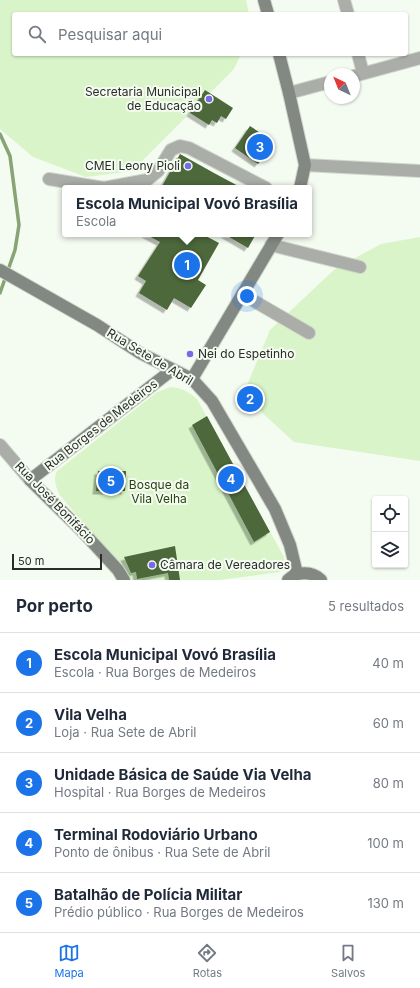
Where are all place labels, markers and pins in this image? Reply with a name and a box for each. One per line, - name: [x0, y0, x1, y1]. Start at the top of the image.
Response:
- place label: Secretaria Municipal de Educação: [85, 84, 201, 113]
- marker: Secretaria Municipal de Educação: [204, 94, 214, 104]
- pin: 3: [247, 132, 273, 162]
- place label: CMEI Leony Pioli: [85, 158, 180, 173]
- marker: CMEI Leony Pioli: [183, 161, 193, 171]
- pin: 1: [174, 250, 200, 280]
- place label: Nei do Espetinho: [198, 346, 294, 361]
- marker: Nei do Espetinho: [185, 349, 195, 359]
- pin: 2: [237, 384, 263, 414]
- pin: 4: [218, 464, 244, 494]
- pin: 5: [98, 466, 124, 496]
- place label: Câmara de Vereadores: [160, 557, 290, 572]
- marker: Câmara de Vereadores: [147, 560, 157, 570]

